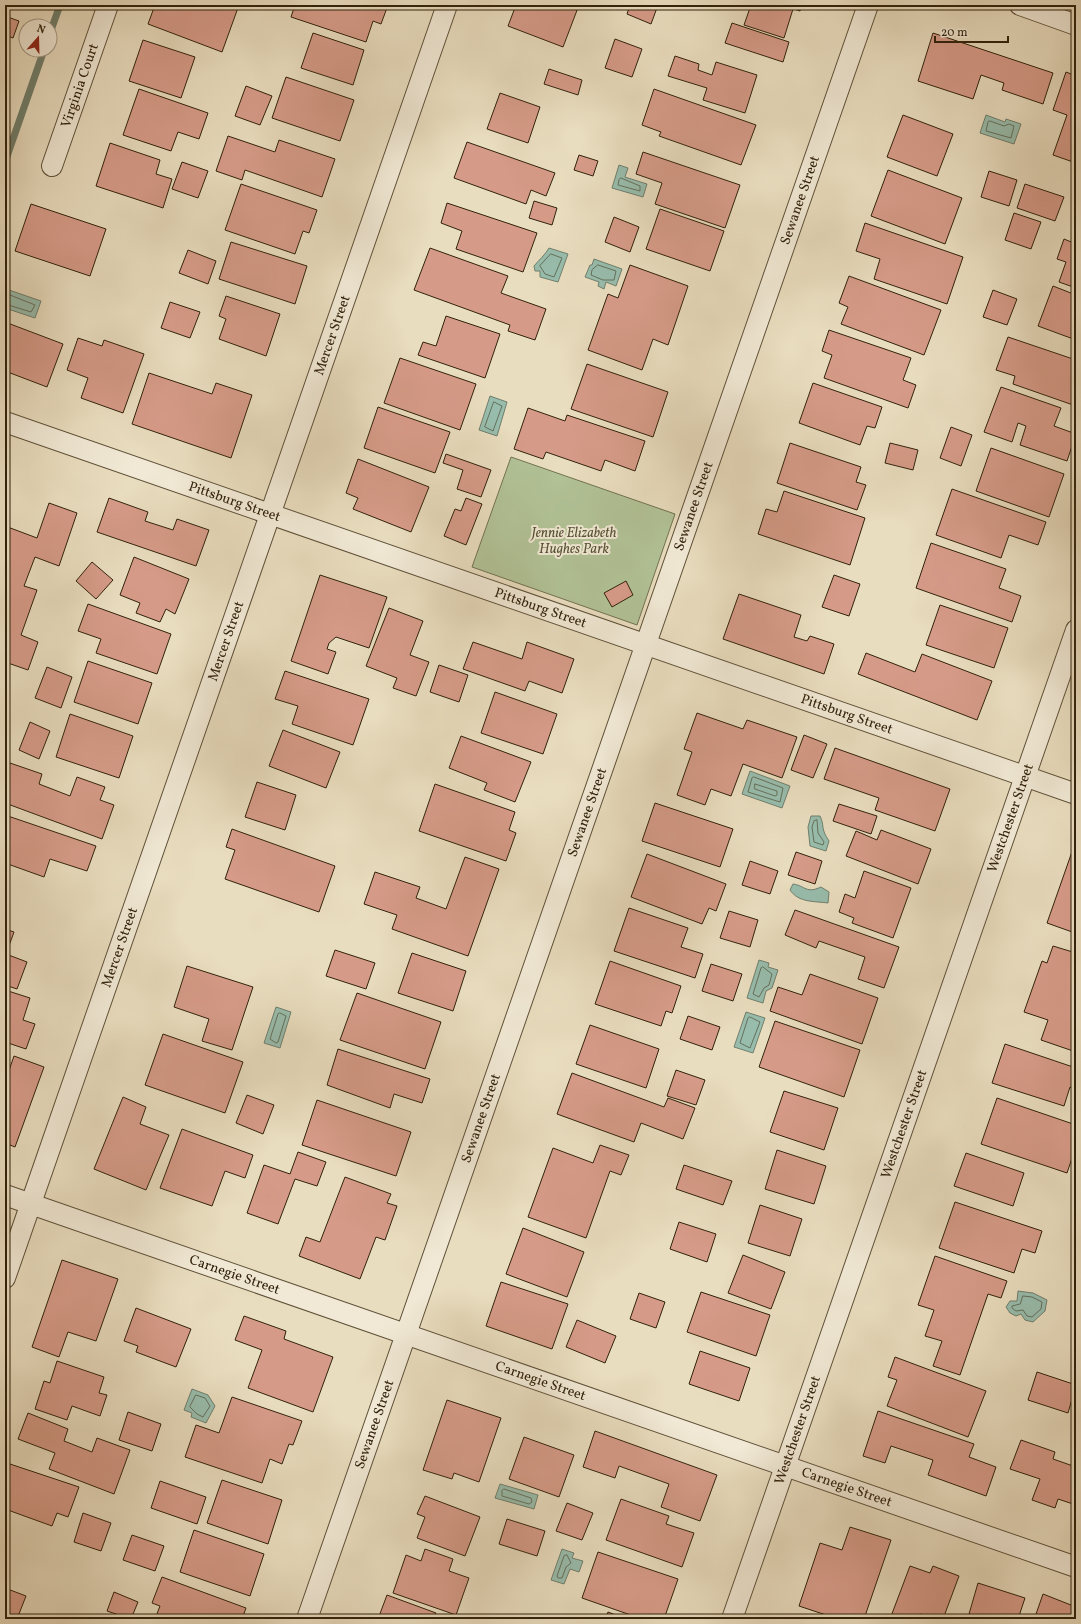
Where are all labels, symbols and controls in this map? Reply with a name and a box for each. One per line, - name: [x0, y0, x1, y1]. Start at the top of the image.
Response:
- north arrow: [18, 18, 58, 58]
- scale bar: [935, 18, 1008, 44]
- text: N: [35, 22, 47, 38]
- text: 20 m: [941, 25, 968, 41]
- street label: Virginia Court: [56, 41, 103, 130]
- street label: Sewanee Street: [776, 153, 824, 247]
- street label: Mercer Street: [310, 293, 355, 378]
- street label: Sewanee Street: [669, 459, 718, 553]
- street label: Pittsburg Street: [186, 477, 283, 527]
- park label: Jennie Elizabeth Hughes Park: [529, 524, 617, 559]
- street label: Pittsburg Street: [492, 583, 589, 633]
- street label: Mercer Street: [203, 599, 249, 684]
- street label: Pittsburg Street: [798, 690, 895, 739]
- street label: Westchester Street: [983, 761, 1038, 875]
- street label: Sewanee Street: [563, 765, 612, 859]
- street label: Mercer Street: [97, 905, 143, 990]
- street label: Westchester Street: [876, 1067, 932, 1181]
- street label: Sewanee Street: [457, 1071, 505, 1166]
- street label: Carnegie Street: [187, 1250, 282, 1299]
- street label: Carnegie Street: [493, 1357, 588, 1406]
- street label: Westchester Street: [770, 1373, 825, 1487]
- street label: Sewanee Street: [350, 1377, 399, 1472]
- street label: Carnegie Street: [799, 1463, 895, 1512]

